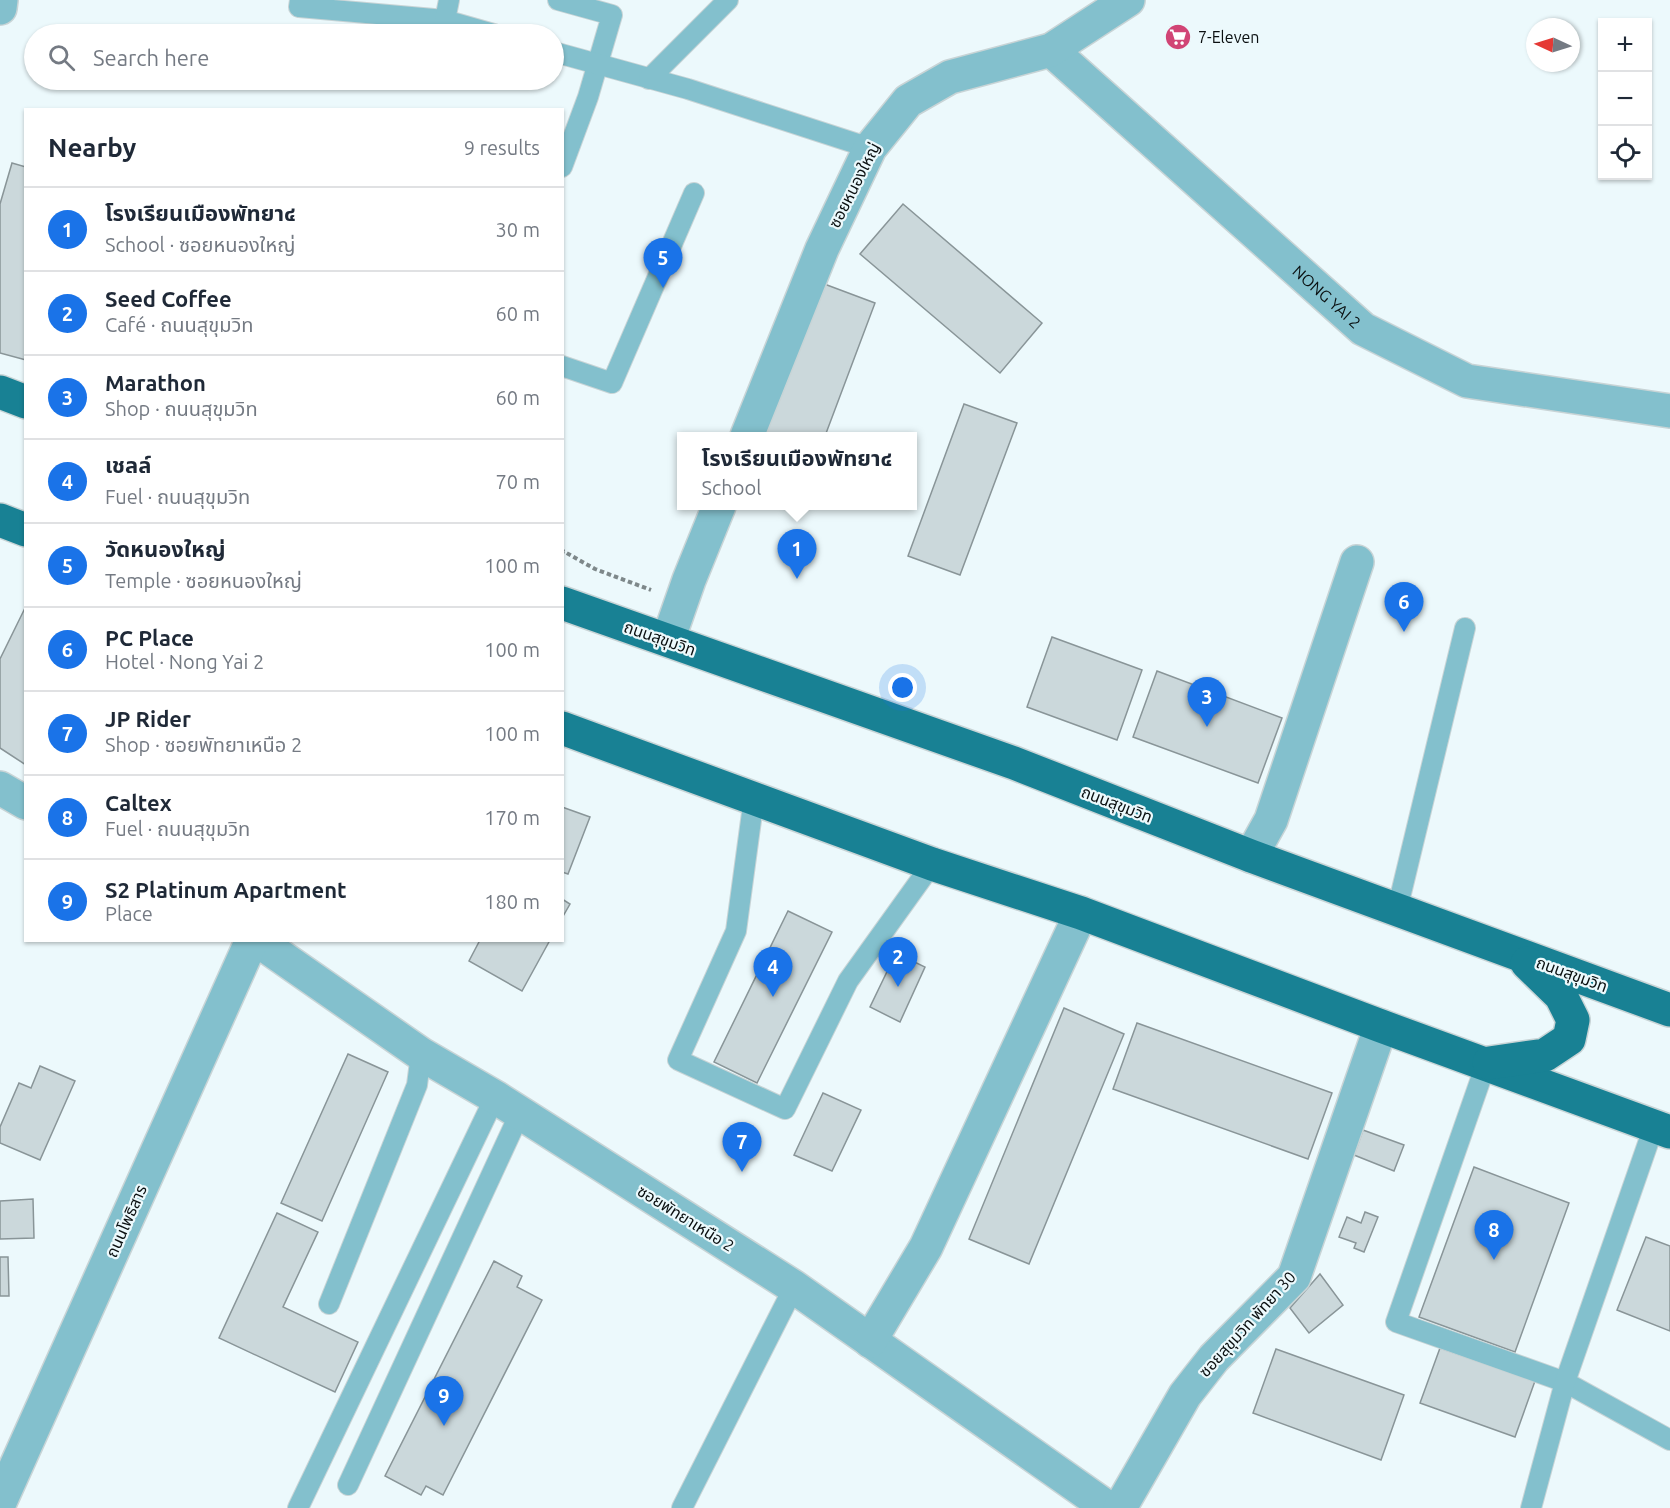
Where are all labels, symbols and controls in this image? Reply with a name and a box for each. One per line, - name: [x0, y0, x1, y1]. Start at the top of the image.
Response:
- north arrow: [1526, 18, 1580, 72]
- map controls: [1598, 18, 1652, 180]
- button: +: [1598, 18, 1652, 72]
- supermarket icon: 7-Eleven: [1163, 22, 1193, 52]
- search box: [24, 24, 564, 90]
- place label: 7-Eleven: [1198, 28, 1259, 46]
- icon: search: [45, 41, 78, 74]
- text: Search here: [93, 45, 209, 70]
- button: −: [1598, 72, 1652, 126]
- button: locate: [1598, 126, 1652, 180]
- text: Nearby: [48, 133, 136, 162]
- text: 9 results: [464, 136, 540, 159]
- street label: ซอยหนองใหญ่: [825, 139, 883, 231]
- text: โรงเรียนเมืองพัทยา๔: [105, 200, 296, 225]
- text: 1: [62, 218, 73, 241]
- text: 30 m: [496, 218, 540, 241]
- text: School · ซอยหนองใหญ่: [105, 233, 295, 256]
- pin: 5: [644, 238, 682, 288]
- street label: NONG YAI 2: [1289, 262, 1364, 332]
- text: Seed Coffee: [105, 286, 232, 311]
- text: 2: [62, 302, 73, 325]
- text: 60 m: [496, 302, 540, 325]
- text: Café · ถนนสุขุมวิท: [105, 313, 254, 336]
- text: Marathon: [105, 370, 206, 395]
- text: 3: [62, 386, 73, 409]
- text: 60 m: [496, 386, 540, 409]
- text: Shop · ถนนสุขุมวิท: [105, 397, 258, 420]
- popup: [677, 432, 917, 510]
- text: โรงเรียนเมืองพัทยา๔: [702, 445, 892, 470]
- text: เชลล์: [105, 452, 151, 477]
- text: 4: [62, 470, 73, 493]
- text: 70 m: [496, 470, 540, 493]
- text: School: [702, 476, 761, 499]
- text: Fuel · ถนนสุขุมวิท: [105, 485, 250, 508]
- pin: 1: [778, 530, 816, 579]
- text: วัดหนองใหญ่: [105, 536, 226, 561]
- text: 5: [62, 554, 73, 577]
- text: 100 m: [484, 554, 540, 577]
- text: Temple · ซอยหนองใหญ่: [105, 569, 302, 592]
- pin: 6: [1384, 582, 1424, 632]
- street label: ถนนสุขุมวิท: [621, 617, 698, 660]
- text: PC Place: [105, 625, 194, 650]
- text: 6: [62, 638, 73, 661]
- text: 100 m: [484, 638, 540, 661]
- text: Hotel · Nong Yai 2: [105, 650, 264, 673]
- your location: [888, 673, 917, 702]
- pin: 3: [1188, 678, 1226, 727]
- text: JP Rider: [105, 706, 191, 731]
- text: 7: [62, 722, 73, 745]
- text: 100 m: [484, 722, 540, 745]
- text: Shop · ซอยพัทยาเหนือ 2: [105, 733, 302, 756]
- street label: ถนนสุขุมวิท: [1079, 782, 1155, 827]
- text: Caltex: [105, 790, 172, 815]
- text: 8: [62, 806, 73, 829]
- text: 170 m: [484, 806, 540, 829]
- text: Fuel · ถนนสุขุมวิท: [105, 817, 250, 840]
- text: S2 Platinum Apartment: [105, 877, 347, 902]
- text: 9: [62, 890, 73, 913]
- text: 180 m: [484, 890, 540, 913]
- text: Place: [105, 902, 153, 925]
- pin: 2: [878, 938, 918, 987]
- pin: 4: [754, 948, 792, 997]
- street label: ถนนสุขุมวิท: [1534, 953, 1610, 996]
- pin: 7: [722, 1122, 762, 1172]
- street label: ซอยพัทยาเหนือ 2: [634, 1181, 738, 1255]
- street label: ถนนโพธิสาร: [102, 1182, 150, 1260]
- pin: 8: [1474, 1210, 1514, 1260]
- street label: ซอยสุขุมวิท พัทยา 30: [1195, 1268, 1300, 1381]
- pin: 9: [424, 1376, 464, 1426]

